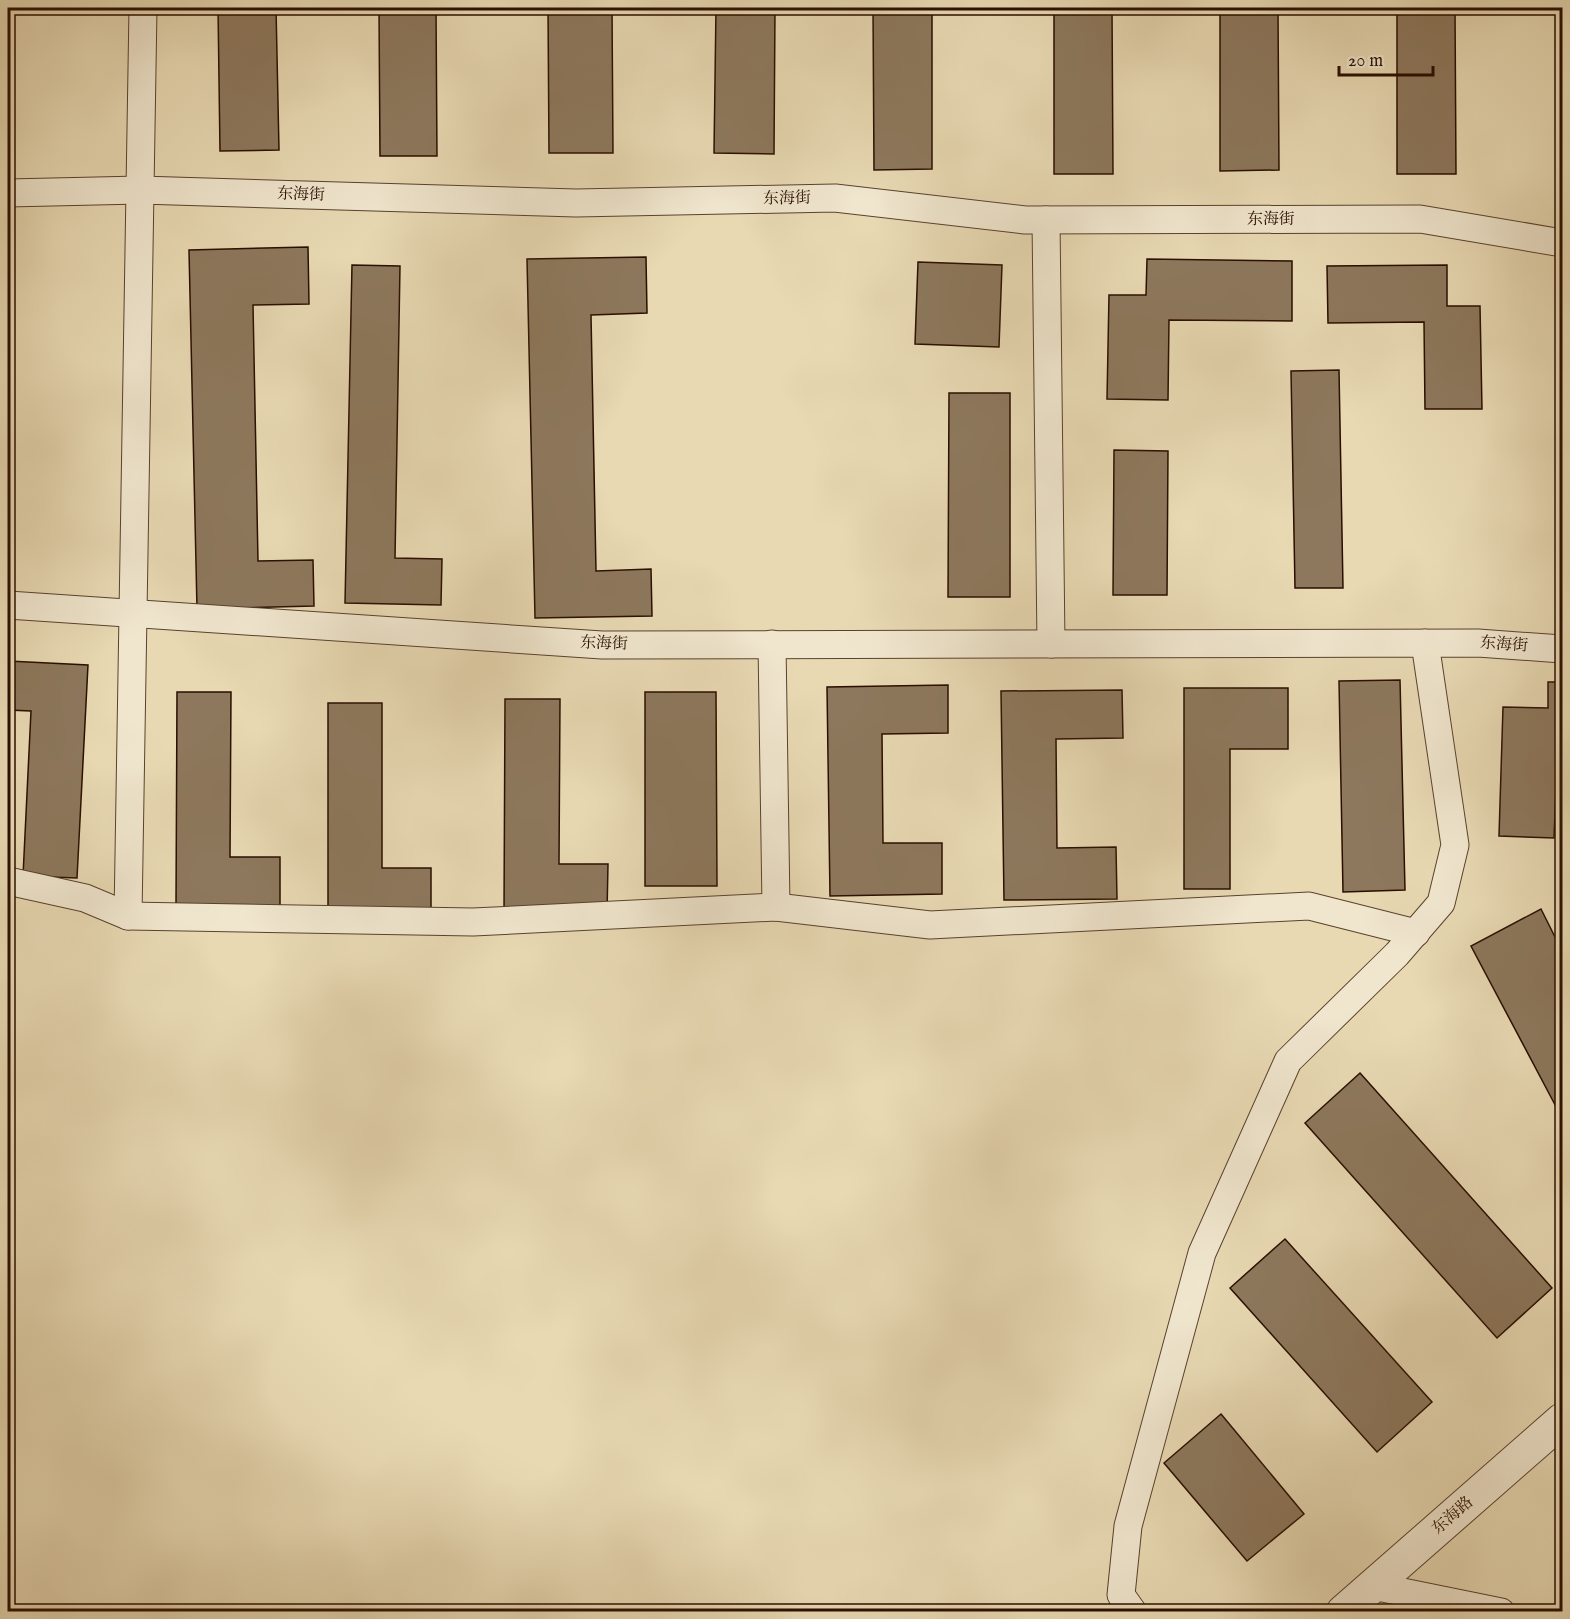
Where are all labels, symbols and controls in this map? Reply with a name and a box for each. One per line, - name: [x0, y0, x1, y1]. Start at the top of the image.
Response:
- scale bar: [1339, 39, 1434, 77]
- text: 20 m: [1348, 50, 1383, 73]
- street label: 东海街: [277, 184, 325, 206]
- street label: 东海街: [763, 189, 811, 209]
- street label: 东海街: [1247, 210, 1295, 230]
- street label: 东海街: [580, 633, 628, 655]
- street label: 东海街: [1479, 633, 1529, 657]
- street label: 东海路: [1428, 1493, 1478, 1539]

